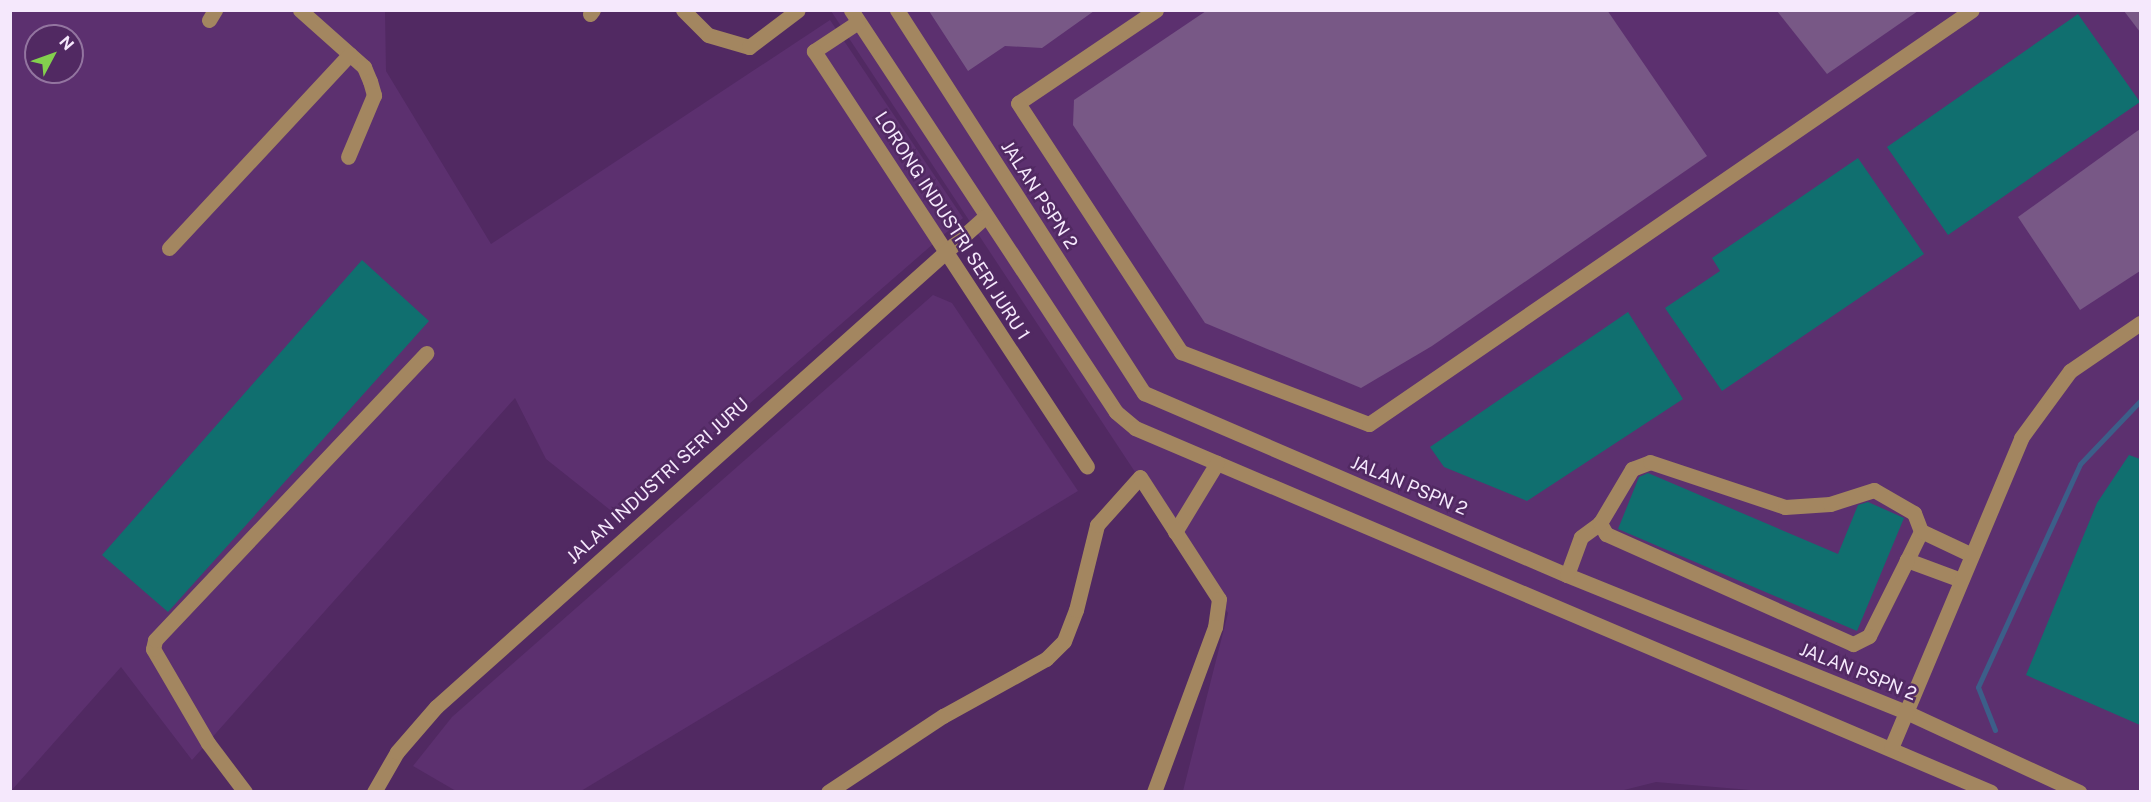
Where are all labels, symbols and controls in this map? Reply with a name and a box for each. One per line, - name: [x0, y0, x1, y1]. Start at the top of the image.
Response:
- north arrow: [24, 24, 84, 84]
- text: N: [55, 32, 78, 54]
- street label: LORONG INDUSTRI SERI JURU 1: [870, 108, 1034, 344]
- street label: JALAN PSPN 2: [996, 137, 1082, 253]
- street label: JALAN INDUSTRI SERI JURU: [563, 394, 753, 568]
- street label: JALAN PSPN 2: [1348, 452, 1470, 520]
- street label: JALAN PSPN 2: [1796, 639, 1920, 705]

